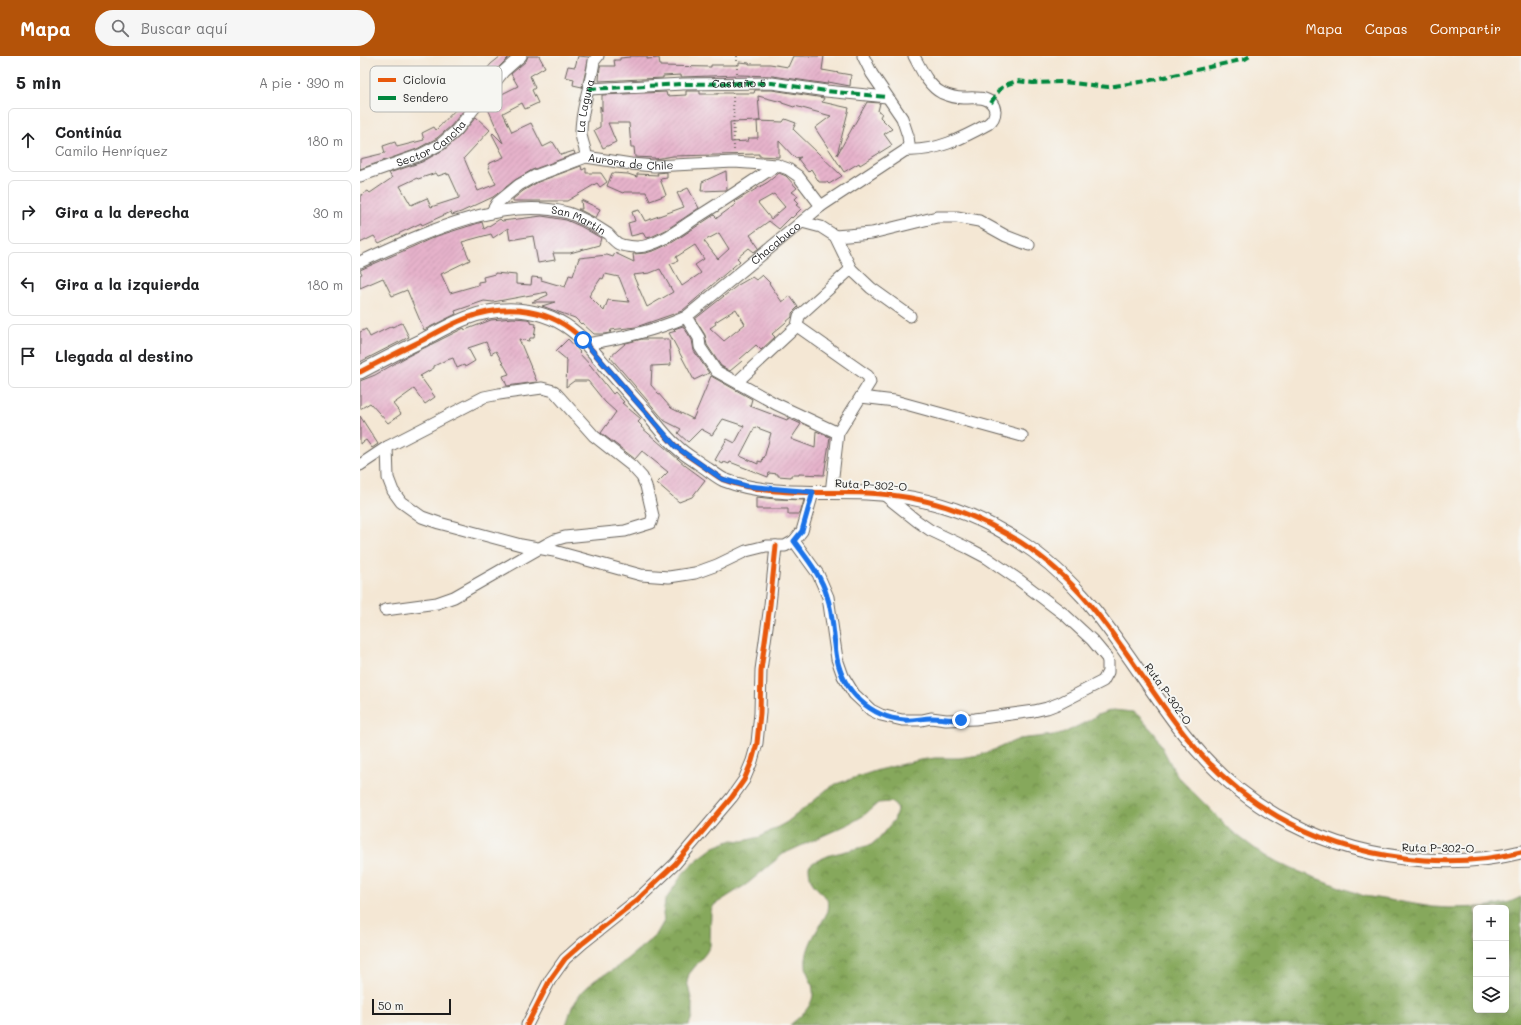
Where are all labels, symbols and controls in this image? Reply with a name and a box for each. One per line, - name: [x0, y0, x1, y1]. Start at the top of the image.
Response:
- search box: [95, 10, 375, 46]
- text: Mapa: [20, 16, 71, 41]
- icon: search: [109, 17, 131, 39]
- text: Buscar aquí: [141, 18, 228, 38]
- text: Mapa: [1306, 19, 1343, 38]
- text: Capas: [1365, 19, 1408, 38]
- text: Compartir: [1430, 19, 1501, 38]
- legend: [370, 66, 502, 112]
- text: 5 min: [16, 71, 61, 93]
- text: Ciclovía: [403, 72, 446, 87]
- text: A pie · 390 m: [259, 74, 344, 91]
- street label: Castaño 5: [712, 75, 766, 91]
- street label: La Laguna: [573, 77, 597, 133]
- text: Sendero: [403, 90, 448, 105]
- street label: Sector Cancha: [394, 117, 469, 170]
- text: Continúa: [55, 122, 122, 142]
- icon: ahead: [17, 129, 39, 151]
- text: 180 m: [307, 132, 343, 149]
- text: Camilo Henríquez: [55, 142, 168, 159]
- street label: Aurora de Chile: [587, 149, 674, 173]
- icon: right: [17, 201, 39, 223]
- text: Gira a la derecha: [55, 202, 189, 222]
- street label: San Martín: [550, 202, 609, 238]
- text: 30 m: [313, 204, 343, 221]
- street label: Chacabuco: [747, 218, 804, 268]
- icon: left: [17, 273, 39, 295]
- text: Gira a la izquierda: [55, 274, 200, 294]
- text: 180 m: [307, 276, 343, 293]
- route start: [574, 331, 592, 349]
- icon: arrive: [17, 345, 39, 367]
- text: Llegada al destino: [55, 346, 193, 366]
- street label: Ruta P-302-O: [835, 475, 908, 494]
- street label: Ruta P-302-O: [1142, 660, 1195, 728]
- route end: [952, 711, 970, 729]
- street label: Ruta P-302-O: [1402, 839, 1475, 856]
- map controls: [1473, 905, 1509, 1013]
- button: +: [1473, 905, 1509, 941]
- button: −: [1473, 941, 1509, 977]
- button: layers: [1473, 977, 1509, 1013]
- scale bar: [372, 997, 451, 1016]
- text: 50 m: [378, 998, 404, 1013]

